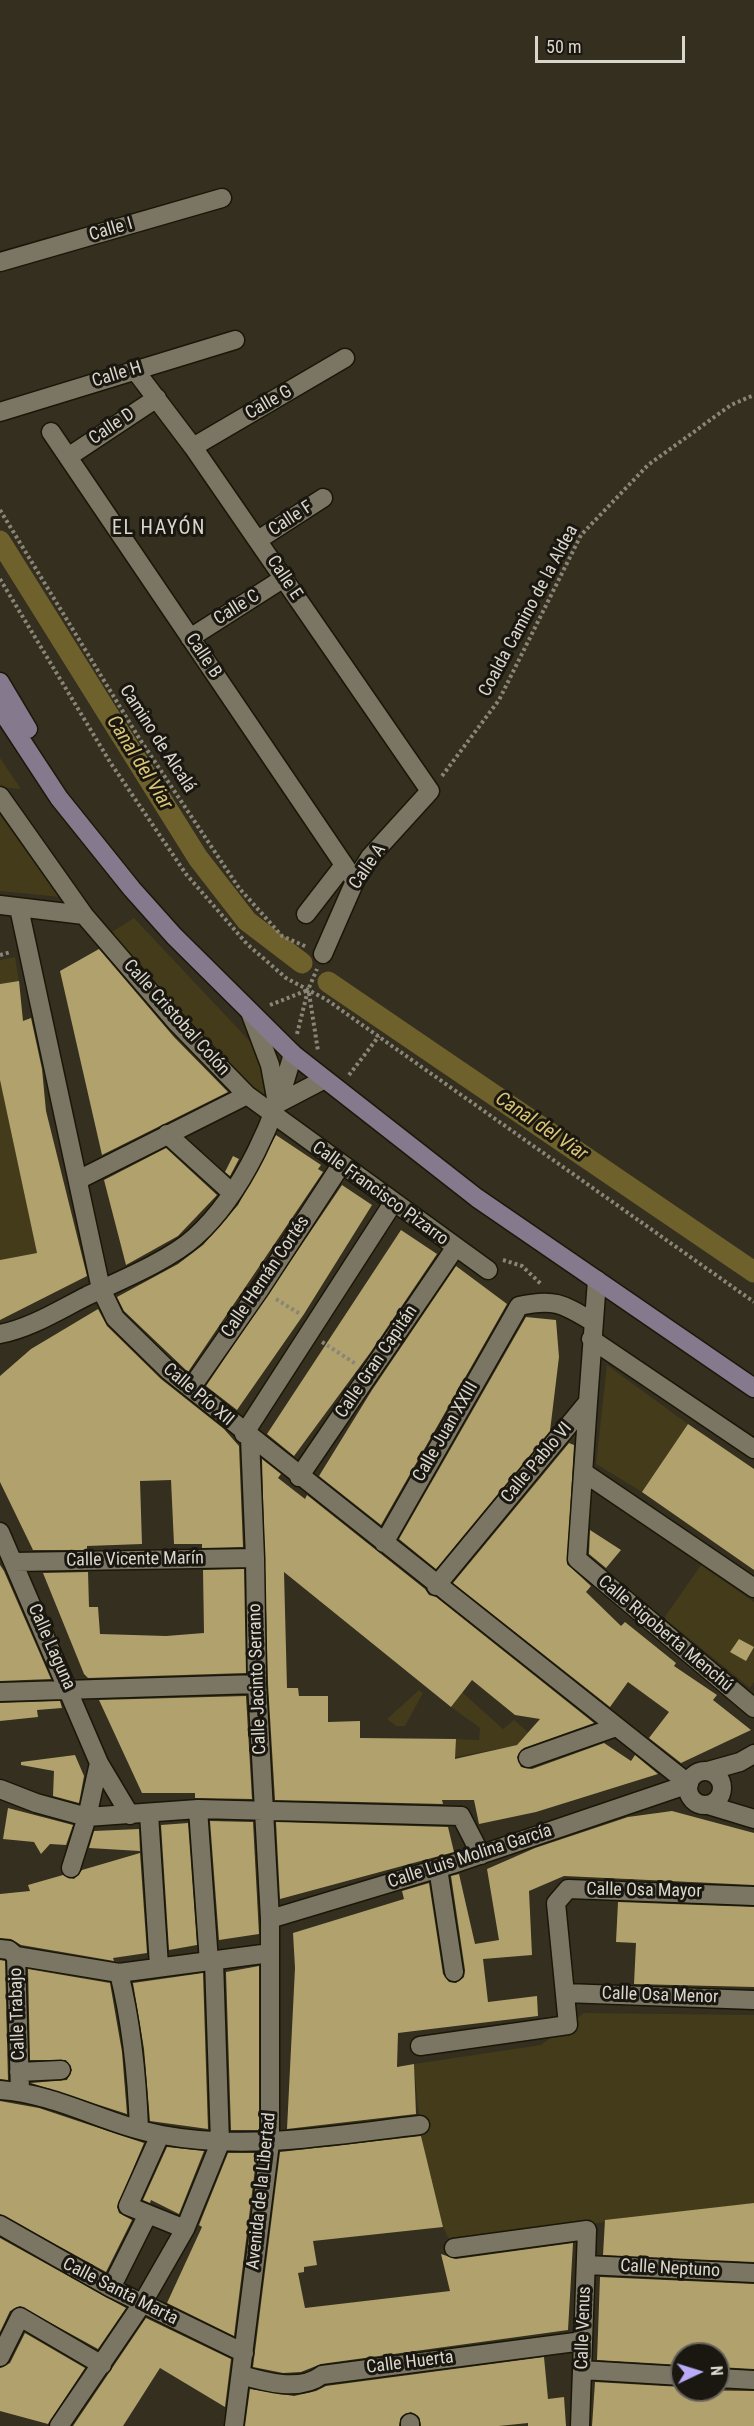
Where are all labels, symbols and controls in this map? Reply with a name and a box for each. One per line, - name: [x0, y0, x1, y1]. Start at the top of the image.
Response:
- scale bar: [538, 24, 688, 62]
- text: 50 m: [546, 36, 581, 57]
- street label: Calle I: [87, 214, 135, 246]
- street label: Calle H: [90, 357, 144, 393]
- street label: Calle G: [242, 381, 296, 425]
- street label: Calle D: [85, 404, 139, 450]
- street label: Calle F: [265, 497, 317, 541]
- district label: EL HAYÓN: [112, 517, 206, 541]
- street label: Coalda Camino de la Aldea: [475, 522, 583, 700]
- street label: Calle E: [261, 552, 307, 604]
- street label: Calle C: [210, 586, 264, 630]
- street label: Calle B: [180, 629, 226, 683]
- street label: Camino de Alcalá: [114, 681, 200, 797]
- water label: Canal del Viar: [101, 712, 177, 814]
- street label: Calle A: [345, 840, 391, 894]
- street label: Calle Cristobal Colón: [118, 956, 234, 1080]
- water label: Canal del Viar: [490, 1087, 592, 1167]
- street label: Calle Francisco Pizarro: [308, 1137, 452, 1251]
- street label: Calle Hernán Cortés: [217, 1212, 315, 1342]
- street label: Calle Gran Capitán: [331, 1301, 423, 1423]
- street label: Calle Pío XII: [158, 1359, 238, 1431]
- street label: Calle Juan XXIII: [409, 1378, 483, 1486]
- street label: Calle Pablo VI: [497, 1418, 577, 1508]
- street label: Calle Vicente Marín: [66, 1548, 204, 1572]
- street label: Calle Rigoberta Menchú: [593, 1571, 737, 1697]
- street label: Calle Laguna: [22, 1601, 80, 1693]
- street label: Calle Jacinto Serrano: [245, 1603, 271, 1755]
- street label: Calle Luis Molina García: [385, 1820, 555, 1894]
- street label: Calle Osa Mayor: [586, 1879, 702, 1903]
- street label: Calle Trabajo: [6, 1967, 30, 2061]
- street label: Calle Osa Menor: [601, 1983, 719, 2009]
- street label: Avenida de la Libertad: [243, 2111, 281, 2271]
- street label: Calle Santa Marta: [59, 2254, 181, 2330]
- street label: Calle Neptuno: [620, 2256, 720, 2282]
- street label: Calle Venus: [572, 2286, 596, 2370]
- north arrow: [670, 2342, 730, 2402]
- street label: Calle Huerta: [365, 2347, 455, 2379]
- text: N: [707, 2365, 726, 2376]

